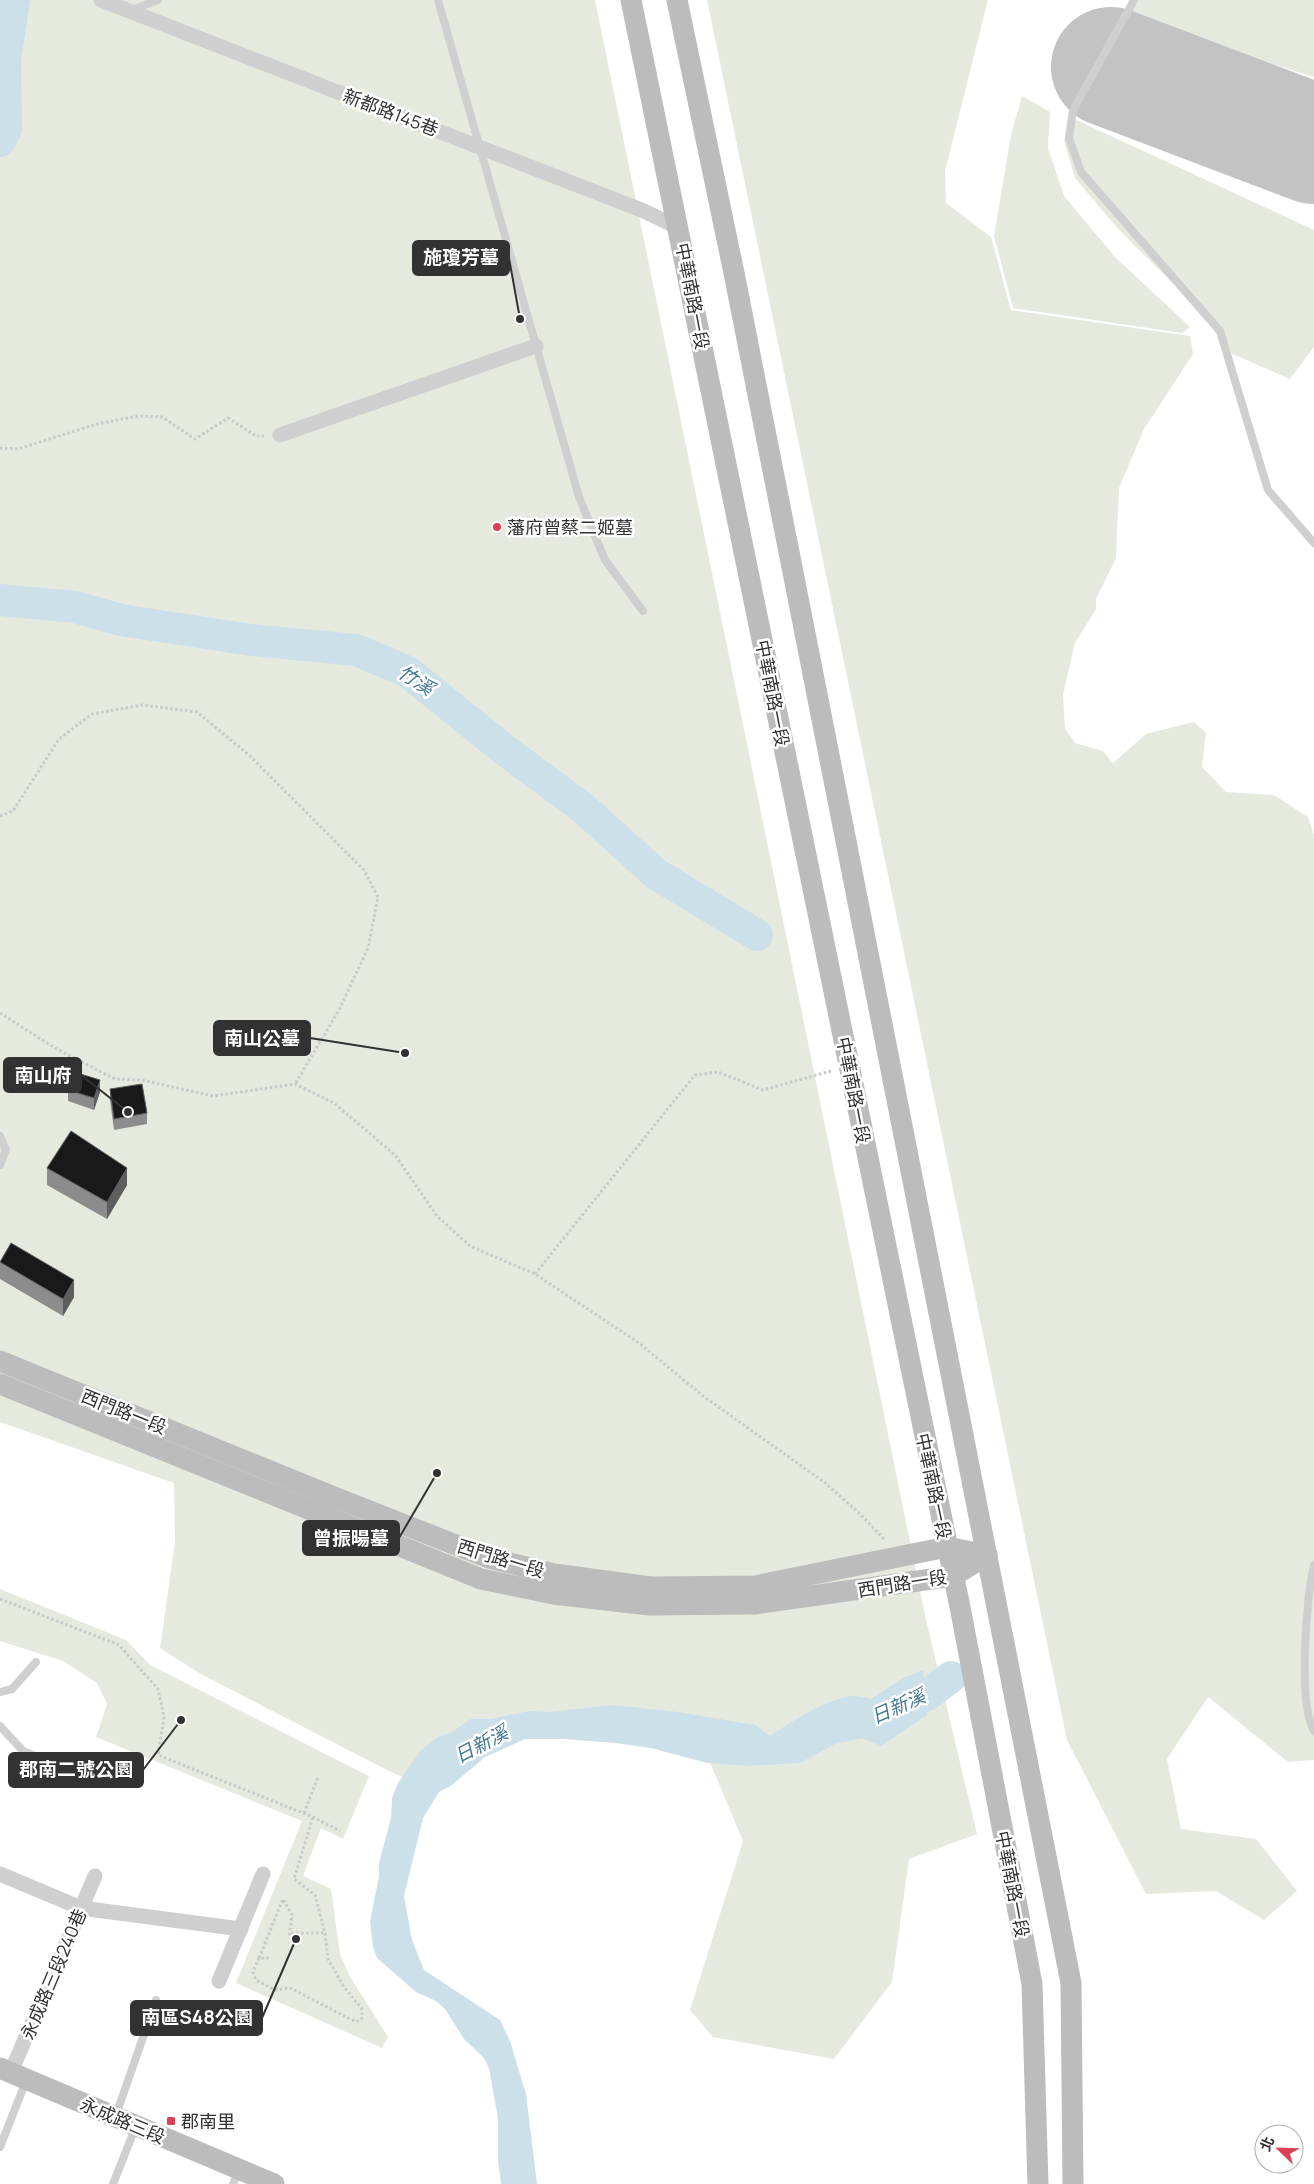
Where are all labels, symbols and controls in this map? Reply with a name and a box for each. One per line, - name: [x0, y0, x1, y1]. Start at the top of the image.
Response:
- street label: 新都路145巷: [340, 83, 442, 141]
- callout: 施瓊芳墓: [413, 241, 509, 275]
- street label: 中華南路一段: [671, 241, 715, 351]
- text: 施瓊芳墓: [423, 244, 499, 270]
- place label: 藩府曾蔡二姬墓: [507, 515, 633, 539]
- marker: 藩府曾蔡二姬墓: [491, 521, 503, 533]
- street label: 中華南路一段: [751, 638, 795, 748]
- water label: 竹溪: [393, 659, 442, 703]
- callout: 南山公墓: [214, 1021, 310, 1055]
- text: 南山公墓: [224, 1025, 300, 1051]
- street label: 中華南路一段: [832, 1035, 876, 1145]
- callout: 南山府: [4, 1058, 81, 1092]
- text: 南山府: [14, 1062, 72, 1088]
- street label: 西門路一段: [78, 1383, 170, 1439]
- street label: 中華南路一段: [911, 1431, 957, 1541]
- callout: 曾振暘墓: [303, 1521, 399, 1555]
- text: 曾振暘墓: [313, 1525, 389, 1551]
- street label: 西門路一段: [454, 1533, 548, 1583]
- street label: 西門路一段: [856, 1564, 948, 1602]
- water label: 日新溪: [867, 1681, 932, 1729]
- water label: 日新溪: [450, 1718, 515, 1769]
- callout: 郡南二號公園: [9, 1753, 143, 1787]
- text: 郡南二號公園: [19, 1756, 133, 1782]
- street label: 中華南路一段: [991, 1829, 1035, 1939]
- street label: 永成路三段240巷: [15, 1905, 91, 2043]
- callout: 南區S48公園: [131, 2001, 262, 2035]
- text: 南區S48公園: [141, 2004, 253, 2030]
- street label: 永成路三段: [77, 2091, 169, 2149]
- place label: 郡南里: [181, 2109, 235, 2133]
- marker: 郡南里: [165, 2115, 177, 2127]
- north arrow: [1254, 2124, 1304, 2174]
- text: 北: [1255, 2134, 1278, 2154]

